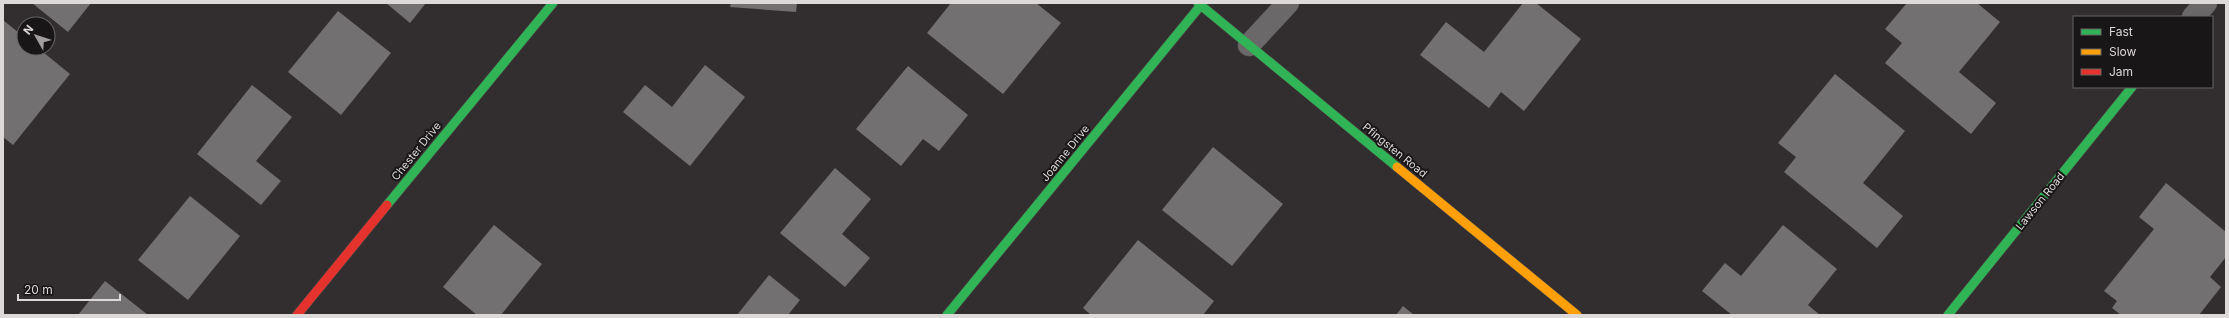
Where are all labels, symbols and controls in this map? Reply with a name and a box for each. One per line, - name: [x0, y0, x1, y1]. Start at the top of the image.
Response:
- north arrow: [16, 16, 56, 56]
- legend: [2073, 16, 2213, 88]
- text: N: [20, 22, 36, 37]
- text: Fast: [2109, 24, 2133, 39]
- text: Slow: [2109, 44, 2137, 59]
- text: Jam: [2109, 64, 2133, 79]
- street label: Chester Drive: [388, 119, 444, 183]
- street label: Pfingsten Road: [1360, 120, 1430, 180]
- street label: Joanne Drive: [1038, 122, 1092, 184]
- street label: Lawson Road: [2013, 169, 2067, 233]
- scale bar: [18, 276, 120, 302]
- text: 20 m: [24, 282, 53, 297]

